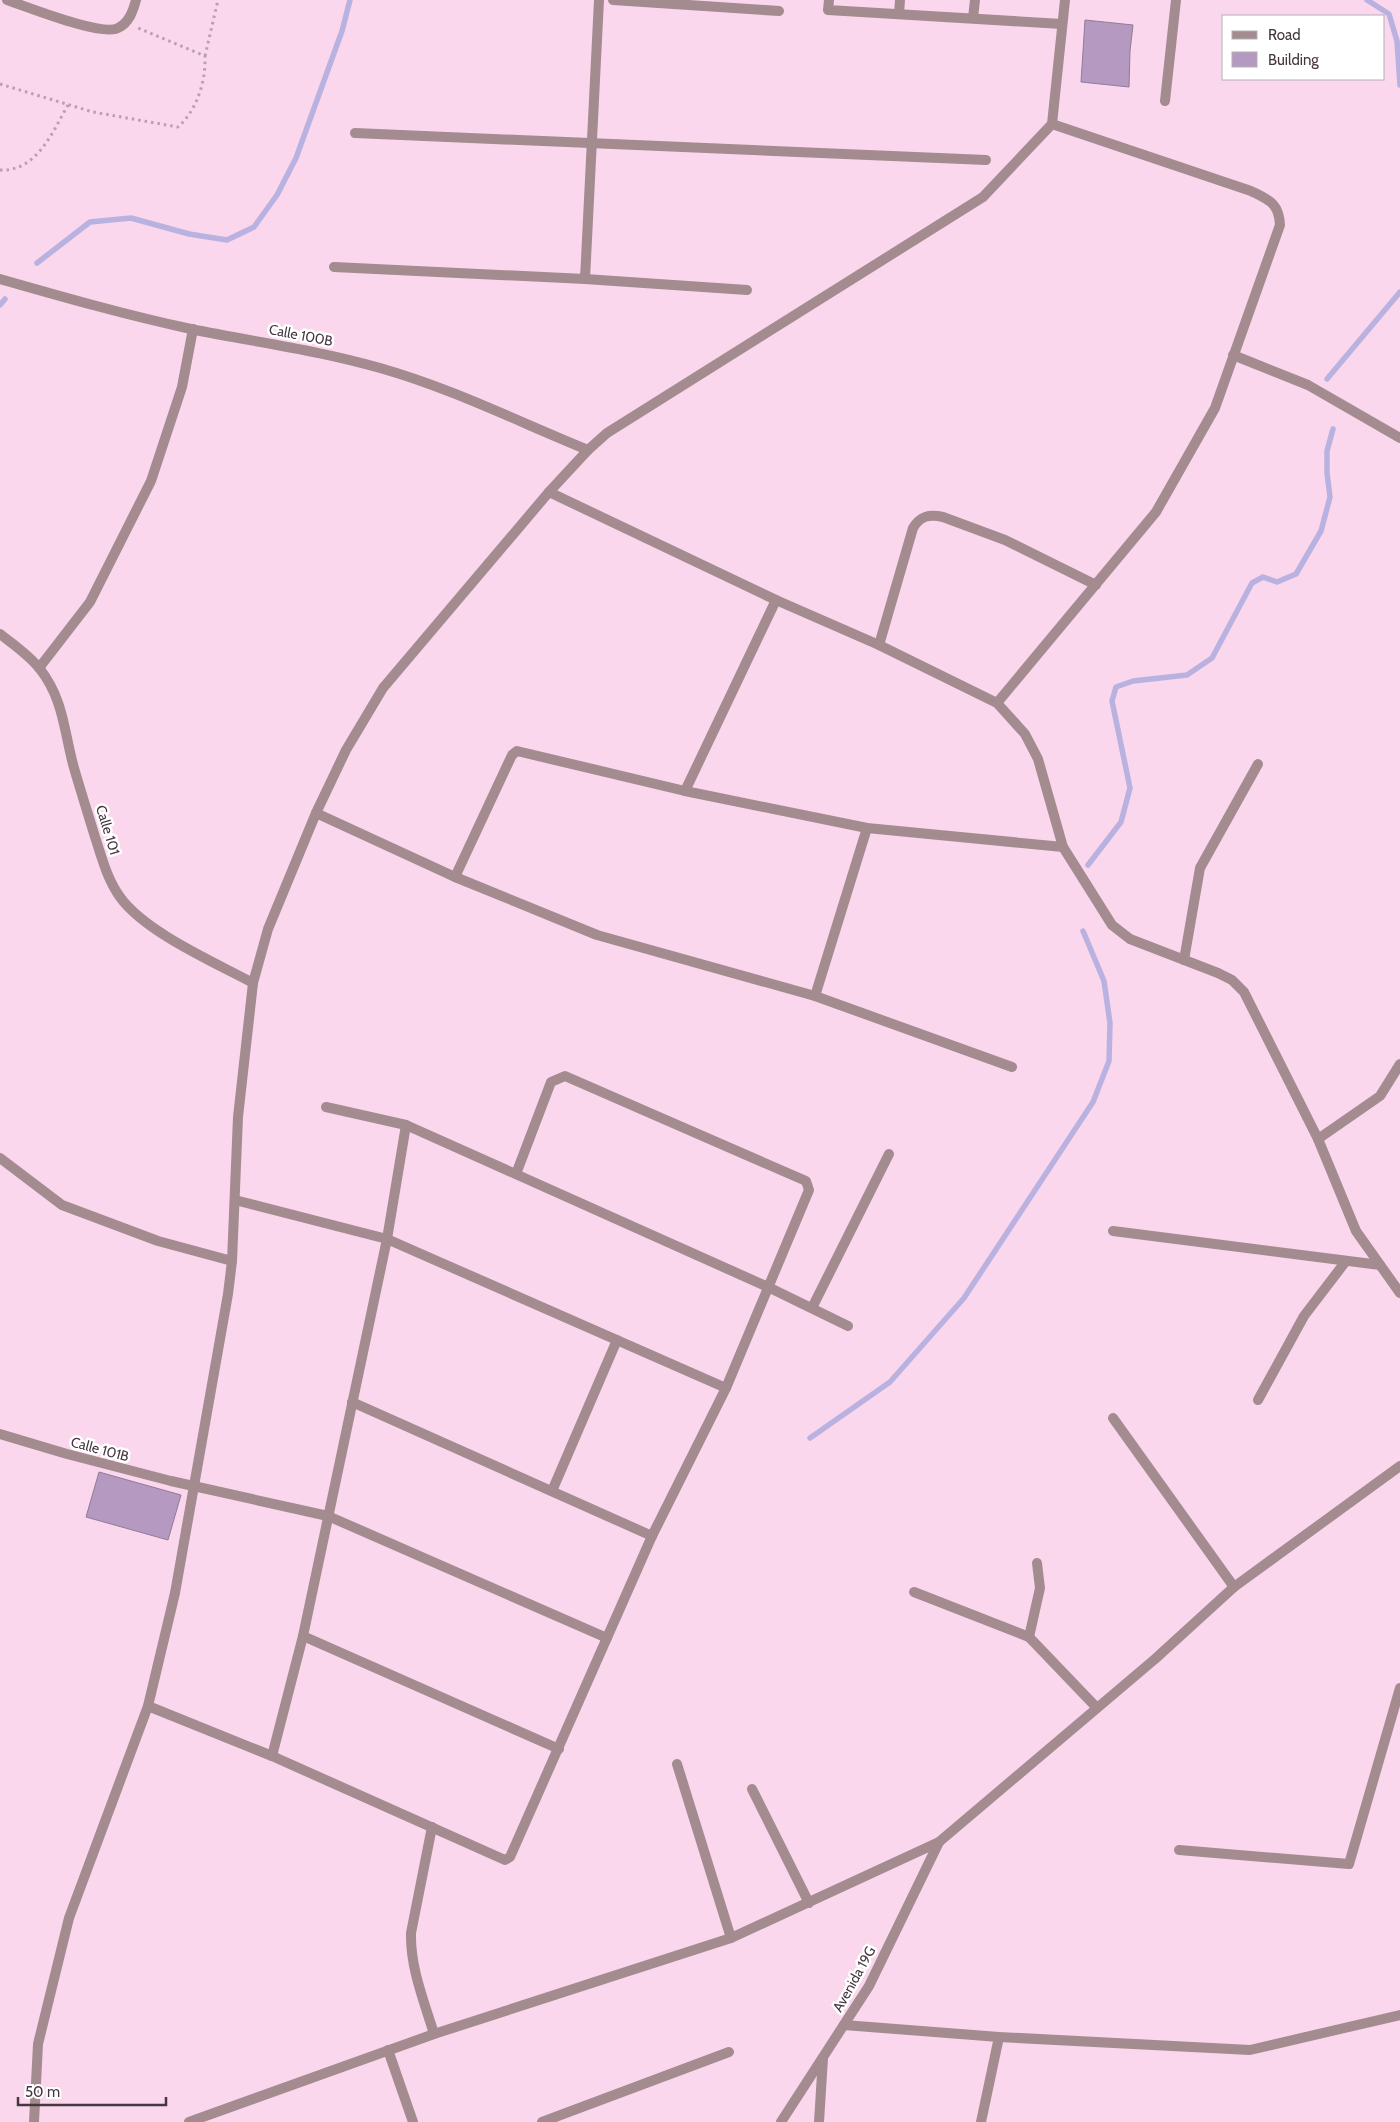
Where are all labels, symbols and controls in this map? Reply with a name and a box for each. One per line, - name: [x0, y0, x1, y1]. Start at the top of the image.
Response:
- legend: [1222, 15, 1385, 80]
- text: Road: [1268, 26, 1301, 44]
- text: Building: [1268, 51, 1319, 69]
- street label: Calle 100B: [268, 320, 334, 350]
- street label: Calle 101: [92, 803, 124, 857]
- street label: Calle 101B: [69, 1433, 131, 1465]
- street label: Avenida 19G: [829, 1943, 879, 2015]
- scale bar: [18, 2074, 165, 2106]
- text: 50 m: [25, 2083, 60, 2101]

